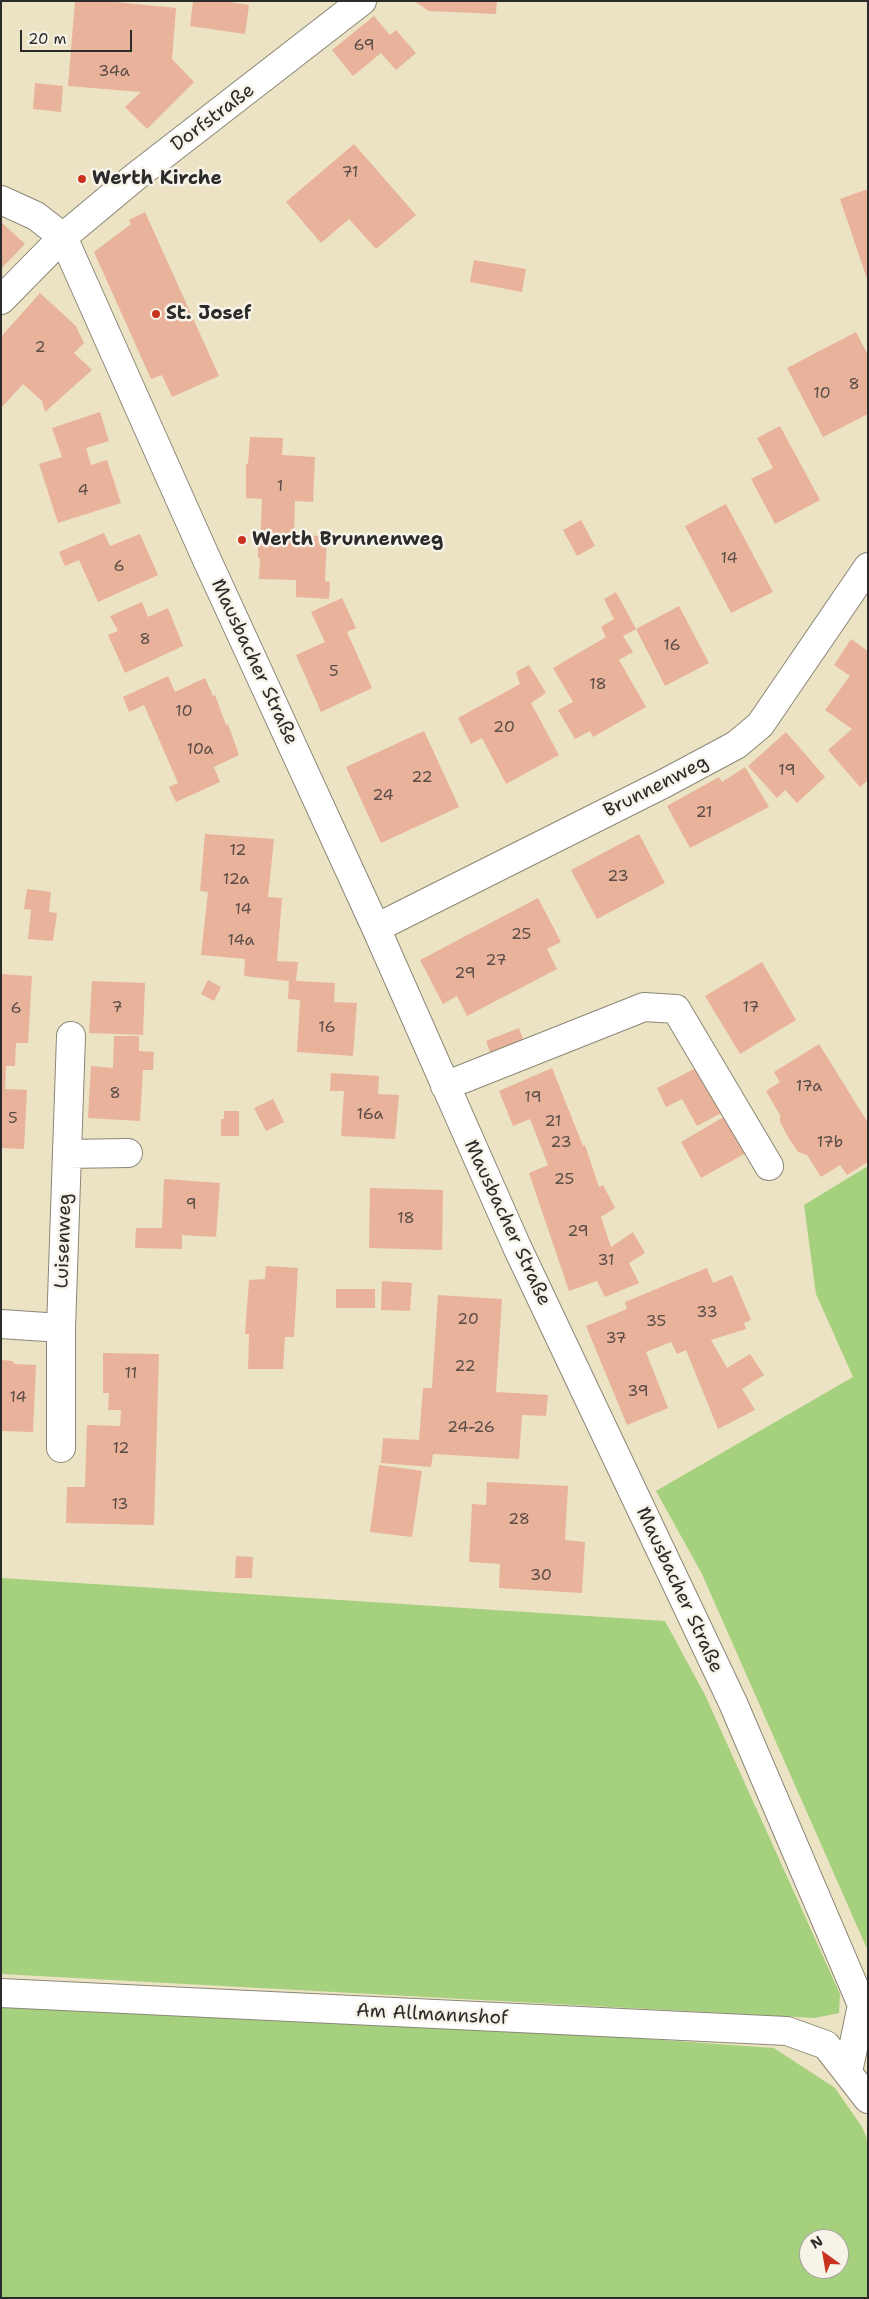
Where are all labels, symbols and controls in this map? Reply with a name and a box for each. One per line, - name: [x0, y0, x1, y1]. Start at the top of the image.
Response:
- scale bar: [22, 20, 135, 52]
- text: 20 m: [28, 29, 67, 49]
- house number: 69: [353, 36, 375, 56]
- house number: 34a: [98, 62, 130, 82]
- street label: Dorfstraße: [167, 79, 259, 157]
- house number: 71: [341, 163, 359, 183]
- place label: Werth Kirche: [92, 168, 222, 190]
- marker: Werth Kirche: [76, 173, 88, 185]
- place label: St. Josef: [166, 303, 251, 325]
- marker: St. Josef: [150, 308, 162, 320]
- house number: 2: [34, 338, 46, 358]
- house number: 8: [848, 375, 860, 395]
- house number: 10: [813, 384, 831, 404]
- house number: 1: [277, 477, 283, 497]
- house number: 4: [77, 481, 89, 501]
- place label: Werth Brunnenweg: [252, 529, 443, 551]
- marker: Werth Brunnenweg: [236, 534, 248, 546]
- house number: 14: [720, 549, 738, 569]
- house number: 6: [113, 557, 125, 577]
- street label: Mausbacher Straße: [206, 575, 302, 749]
- house number: 8: [139, 630, 151, 650]
- house number: 16: [663, 636, 681, 656]
- house number: 5: [329, 662, 339, 682]
- house number: 18: [589, 675, 607, 695]
- house number: 10: [175, 702, 193, 722]
- house number: 20: [493, 718, 515, 738]
- house number: 10a: [187, 740, 213, 760]
- street label: Brunnenweg: [600, 751, 712, 823]
- house number: 19: [778, 761, 796, 781]
- house number: 22: [411, 768, 433, 788]
- house number: 24: [372, 786, 394, 806]
- house number: 21: [695, 803, 713, 823]
- house number: 12: [229, 841, 247, 861]
- house number: 23: [607, 867, 629, 887]
- house number: 12a: [223, 870, 249, 890]
- house number: 14: [234, 900, 252, 920]
- house number: 25: [511, 925, 531, 945]
- house number: 14a: [228, 931, 254, 951]
- house number: 27: [485, 951, 507, 971]
- house number: 29: [454, 964, 476, 984]
- house number: 7: [111, 998, 123, 1018]
- house number: 17: [742, 998, 760, 1018]
- house number: 6: [10, 999, 22, 1019]
- house number: 16: [318, 1018, 336, 1038]
- house number: 17a: [796, 1077, 822, 1097]
- house number: 8: [109, 1084, 121, 1104]
- house number: 19: [524, 1088, 542, 1108]
- house number: 16a: [356, 1105, 384, 1125]
- house number: 5: [8, 1109, 18, 1129]
- house number: 21: [544, 1112, 562, 1132]
- house number: 23: [550, 1133, 572, 1153]
- house number: 17b: [817, 1133, 843, 1153]
- street label: Mausbacher Straße: [459, 1136, 555, 1310]
- house number: 25: [554, 1170, 574, 1190]
- street label: Luisenweg: [51, 1193, 77, 1289]
- house number: 9: [185, 1195, 197, 1215]
- house number: 18: [397, 1209, 415, 1229]
- house number: 29: [567, 1222, 589, 1242]
- house number: 31: [597, 1251, 615, 1271]
- house number: 33: [696, 1303, 718, 1323]
- house number: 20: [457, 1310, 479, 1330]
- house number: 35: [646, 1312, 666, 1332]
- house number: 37: [605, 1329, 627, 1349]
- house number: 22: [454, 1357, 476, 1377]
- house number: 11: [125, 1364, 137, 1384]
- house number: 39: [627, 1382, 649, 1402]
- house number: 14: [9, 1388, 27, 1408]
- house number: 24-26: [447, 1418, 495, 1438]
- house number: 12: [112, 1439, 130, 1459]
- house number: 13: [111, 1495, 129, 1515]
- street label: Mausbacher Straße: [631, 1503, 727, 1677]
- house number: 28: [508, 1510, 530, 1530]
- house number: 30: [530, 1566, 552, 1586]
- street label: Am Allmannshof: [356, 2000, 508, 2030]
- north arrow: [799, 2229, 849, 2279]
- text: N: [807, 2232, 826, 2253]

